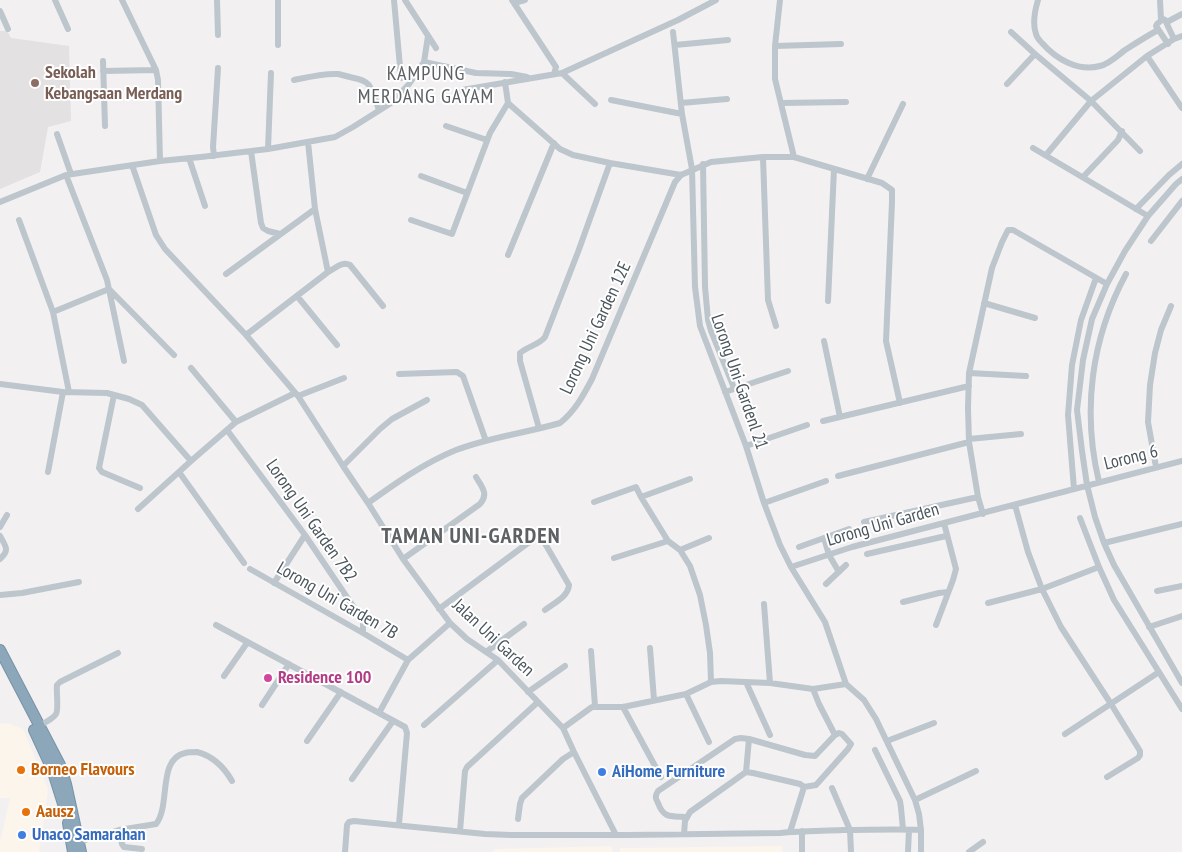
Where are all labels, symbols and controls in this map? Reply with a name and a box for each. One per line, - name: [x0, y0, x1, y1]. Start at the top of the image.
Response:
- place label: Sekolah Kebangsaan Merdang: [45, 62, 182, 104]
- district label: KAMPUNG MERDANG GAYAM: [356, 62, 496, 109]
- marker: Sekolah Kebangsaan Merdang: [29, 77, 41, 89]
- street label: Lorong Uni Garden 12E: [556, 258, 636, 398]
- street label: Lorong Uni-Gardenl 21: [706, 312, 772, 452]
- street label: Lorong 6: [1102, 441, 1160, 475]
- street label: Lorong Uni Garden 7B2: [261, 456, 361, 586]
- street label: Lorong Uni Garden: [824, 499, 942, 551]
- district label: TAMAN UNI-GARDEN: [379, 524, 563, 550]
- street label: Lorong Uni Garden 7B: [273, 558, 401, 644]
- street label: Jalan Uni Garden: [448, 595, 538, 681]
- place label: Residence 100: [278, 667, 371, 689]
- marker: Residence 100: [262, 672, 274, 684]
- place label: Borneo Flavours: [31, 759, 135, 781]
- place label: AiHome Furniture: [612, 761, 725, 783]
- marker: Borneo Flavours: [15, 764, 27, 776]
- marker: AiHome Furniture: [596, 766, 608, 778]
- place label: Aausz: [36, 801, 74, 823]
- marker: Aausz: [20, 806, 32, 818]
- place label: Unaco Samarahan: [32, 824, 146, 846]
- marker: Unaco Samarahan: [16, 829, 28, 841]

